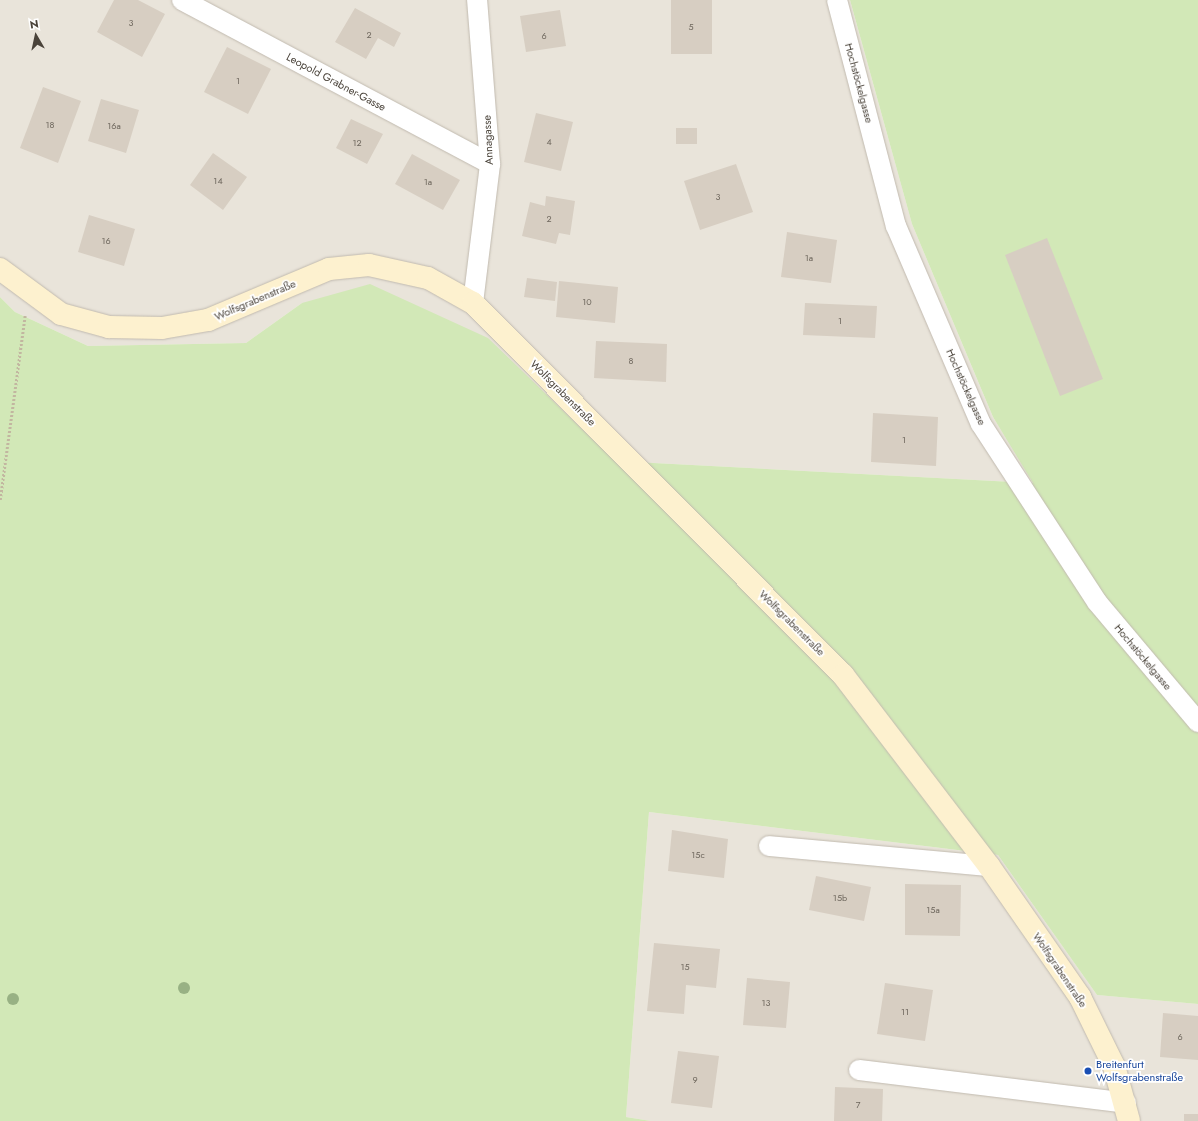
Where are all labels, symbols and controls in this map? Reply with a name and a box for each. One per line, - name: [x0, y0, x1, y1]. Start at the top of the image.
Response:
- north arrow: [16, 16, 56, 56]
- text: N: [29, 16, 40, 33]
- house number: 3: [129, 18, 133, 28]
- house number: 5: [688, 22, 694, 32]
- house number: 2: [366, 30, 372, 40]
- house number: 6: [541, 31, 547, 41]
- street label: Hochstöckelgasse: [842, 42, 876, 124]
- street label: Leopold Grabner-Gasse: [284, 50, 388, 114]
- house number: 1: [236, 76, 240, 86]
- street label: Annagasse: [480, 115, 496, 165]
- house number: 18: [46, 120, 54, 130]
- house number: 16a: [107, 121, 121, 131]
- house number: 4: [546, 137, 552, 147]
- house number: 12: [352, 138, 362, 148]
- house number: 14: [213, 176, 223, 186]
- house number: 1a: [424, 177, 432, 187]
- house number: 3: [716, 192, 720, 202]
- house number: 2: [546, 214, 552, 224]
- house number: 16: [101, 236, 111, 246]
- house number: 1a: [805, 253, 813, 263]
- street label: Wolfsgrabenstraße: [212, 277, 298, 323]
- house number: 10: [582, 297, 592, 307]
- house number: 1: [838, 316, 842, 326]
- street label: Hochstöckelgasse: [943, 347, 989, 427]
- house number: 8: [629, 356, 633, 366]
- street label: Wolfsgrabenstraße: [528, 358, 598, 428]
- house number: 1: [902, 435, 906, 445]
- street label: Wolfsgrabenstraße: [757, 588, 827, 658]
- street label: Hochstöckelgasse: [1112, 621, 1174, 693]
- house number: 15c: [691, 850, 705, 860]
- house number: 15b: [833, 893, 847, 903]
- house number: 15a: [926, 905, 940, 915]
- street label: Wolfsgrabenstraße: [1030, 930, 1090, 1010]
- house number: 15: [680, 962, 690, 972]
- house number: 13: [762, 998, 770, 1008]
- house number: 11: [901, 1007, 909, 1017]
- house number: 6: [1177, 1032, 1183, 1042]
- place label: Breitenfurt Wolfsgrabenstraße: [1096, 1058, 1183, 1084]
- marker: Breitenfurt Wolfsgrabenstraße: [1083, 1066, 1093, 1076]
- house number: 9: [692, 1075, 698, 1085]
- house number: 7: [856, 1100, 860, 1110]

